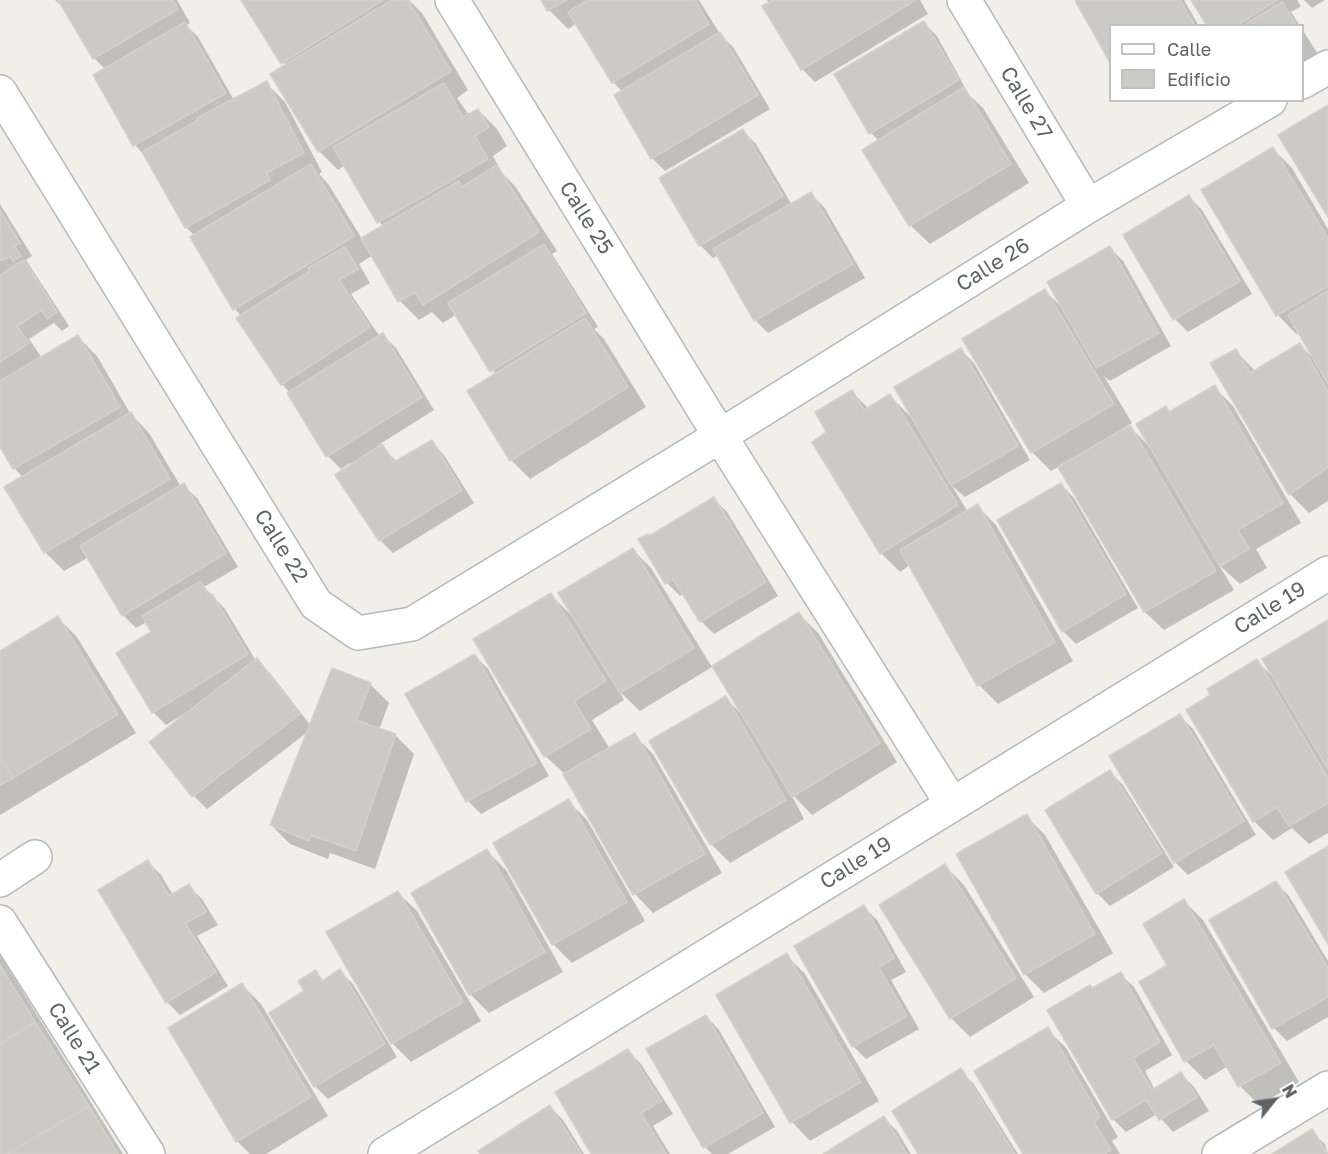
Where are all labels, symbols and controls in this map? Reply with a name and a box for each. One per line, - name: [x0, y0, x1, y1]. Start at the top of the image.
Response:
- legend: [1109, 24, 1304, 102]
- text: Calle: [1167, 38, 1211, 60]
- street label: Calle 27: [995, 62, 1057, 144]
- text: Edificio: [1167, 68, 1231, 90]
- street label: Calle 25: [554, 177, 618, 259]
- street label: Calle 26: [952, 233, 1034, 297]
- street label: Calle 22: [249, 505, 313, 587]
- street label: Calle 19: [1230, 576, 1310, 640]
- street label: Calle 19: [816, 831, 896, 895]
- street label: Calle 21: [42, 998, 106, 1078]
- north arrow: [1244, 1070, 1304, 1130]
- text: N: [1278, 1081, 1301, 1101]

